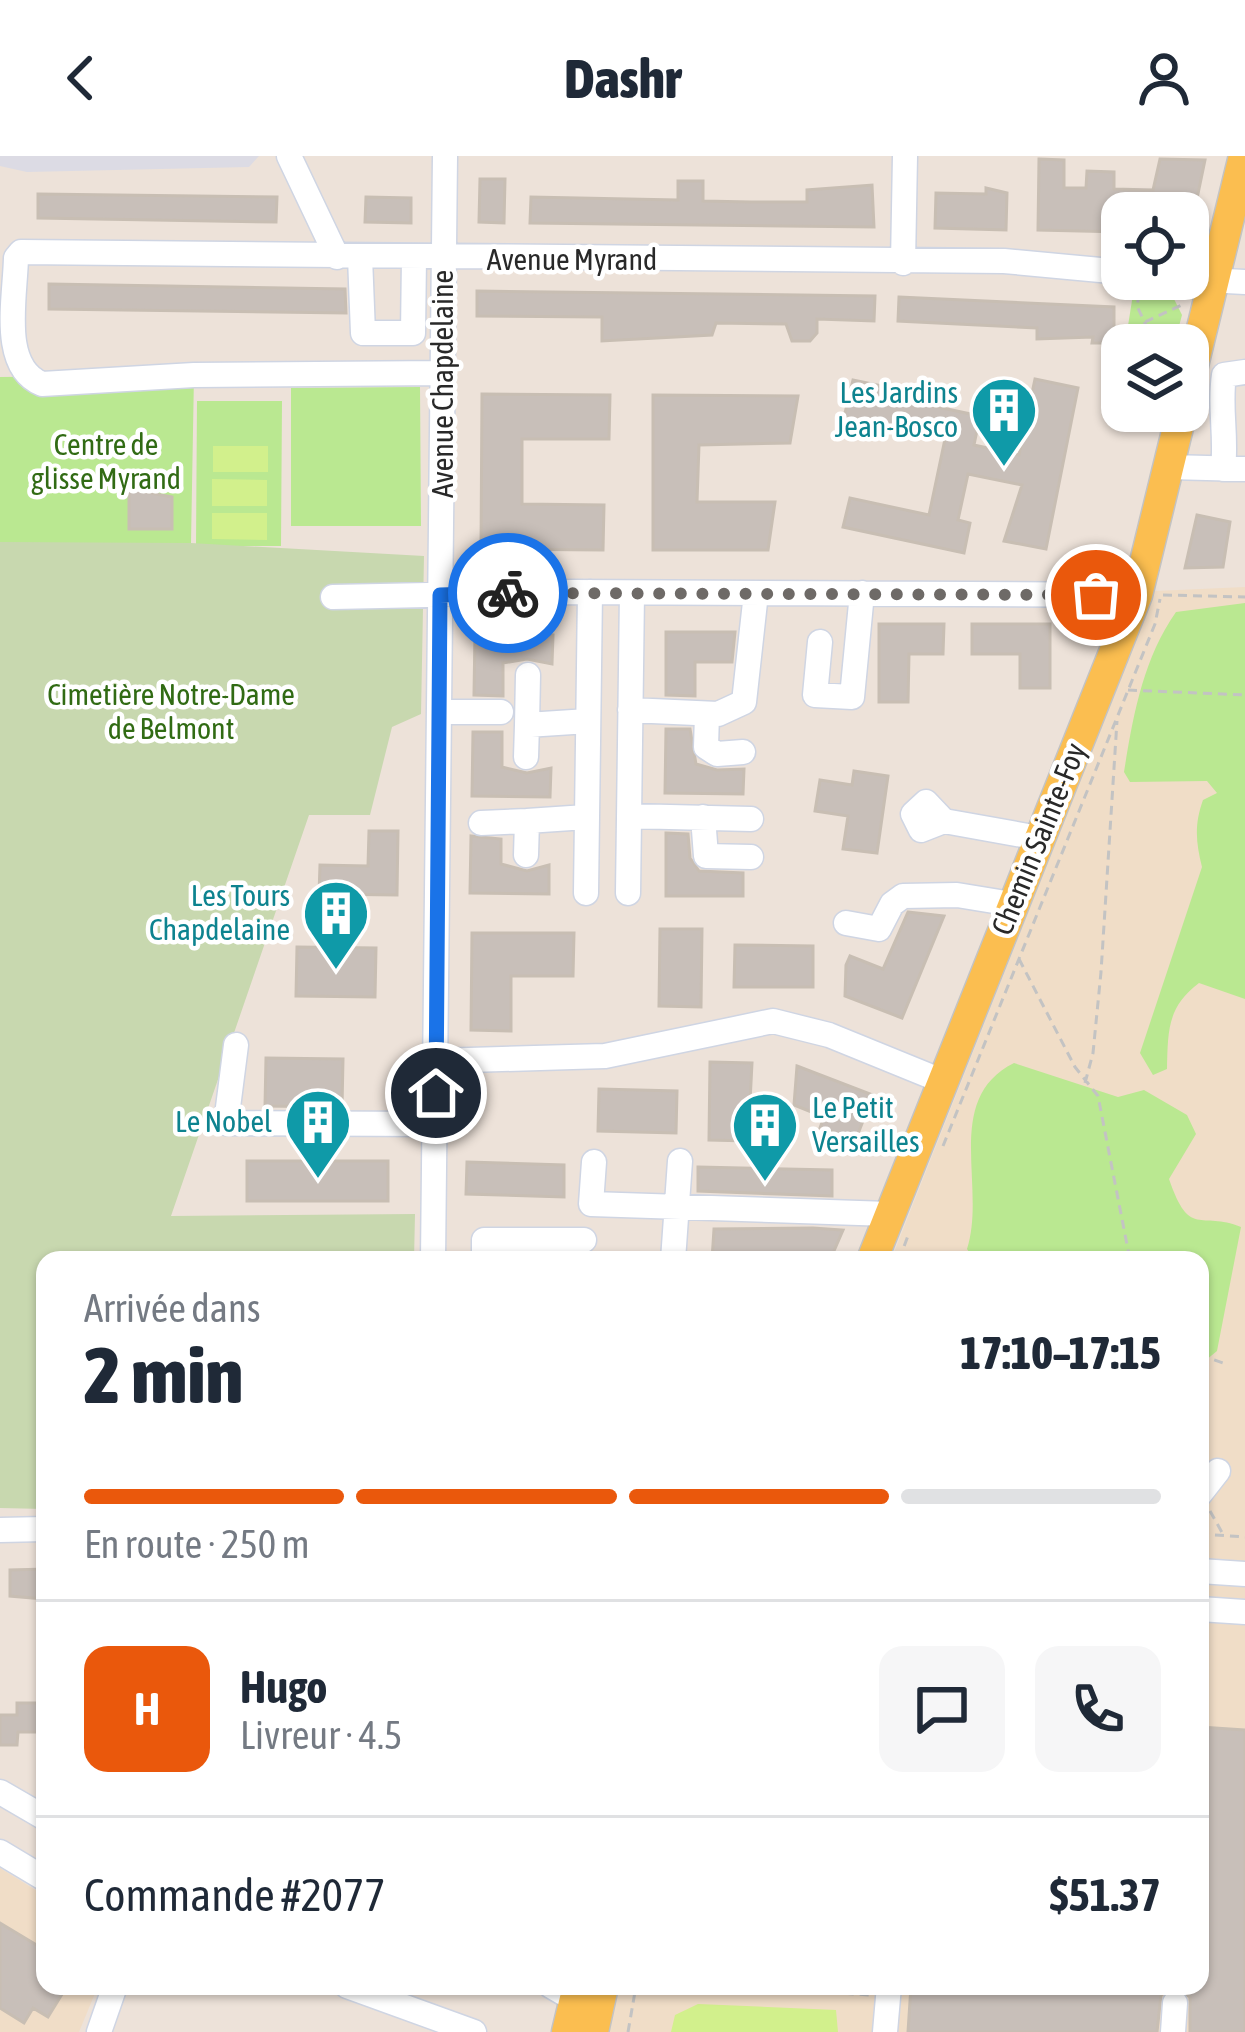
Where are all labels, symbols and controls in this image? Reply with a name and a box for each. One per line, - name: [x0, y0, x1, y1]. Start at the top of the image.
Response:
- icon: back: [48, 45, 114, 111]
- icon: person: [1131, 45, 1197, 111]
- text: Dashr: [564, 48, 681, 109]
- map controls: [1101, 192, 1209, 432]
- button: locate: [1101, 192, 1209, 300]
- street label: Avenue Myrand: [487, 242, 657, 276]
- street label: Avenue Chapdelaine: [425, 270, 459, 498]
- button: layers: [1101, 324, 1209, 432]
- place label: Les Jardins Jean-Bosco: [835, 375, 958, 443]
- building icon: Les Jardins Jean-Bosco: [969, 375, 1039, 469]
- park label: Centre de glisse Myrand: [31, 427, 181, 495]
- courier: [448, 533, 568, 653]
- pin: [1045, 544, 1147, 646]
- icon: bike: [475, 560, 541, 626]
- icon: bag: [1063, 562, 1129, 628]
- park label: Cimetière Notre-Dame de Belmont: [47, 677, 295, 745]
- street label: Chemin Sainte-Foy: [984, 738, 1092, 940]
- place label: Les Tours Chapdelaine: [149, 878, 290, 946]
- building icon: Les Tours Chapdelaine: [301, 878, 371, 972]
- pin: [385, 1042, 487, 1144]
- icon: home: [403, 1060, 469, 1126]
- building icon: Le Nobel: [283, 1087, 353, 1181]
- building icon: Le Petit Versailles: [730, 1090, 800, 1184]
- place label: Le Petit Versailles: [812, 1090, 920, 1158]
- place label: Le Nobel: [175, 1104, 272, 1138]
- text: Arrivée dans: [84, 1286, 261, 1330]
- text: 17:10–17:15: [960, 1327, 1161, 1379]
- text: 2 min: [84, 1330, 243, 1420]
- text: En route · 250 m: [84, 1522, 310, 1566]
- button: chat: [879, 1646, 1005, 1772]
- button: phone: [1035, 1646, 1161, 1772]
- text: Hugo: [240, 1661, 327, 1713]
- text: H: [134, 1683, 160, 1735]
- text: Livreur · 4.5: [240, 1713, 402, 1757]
- text: Commande #2077: [84, 1869, 385, 1921]
- text: $51.37: [1049, 1869, 1161, 1921]

